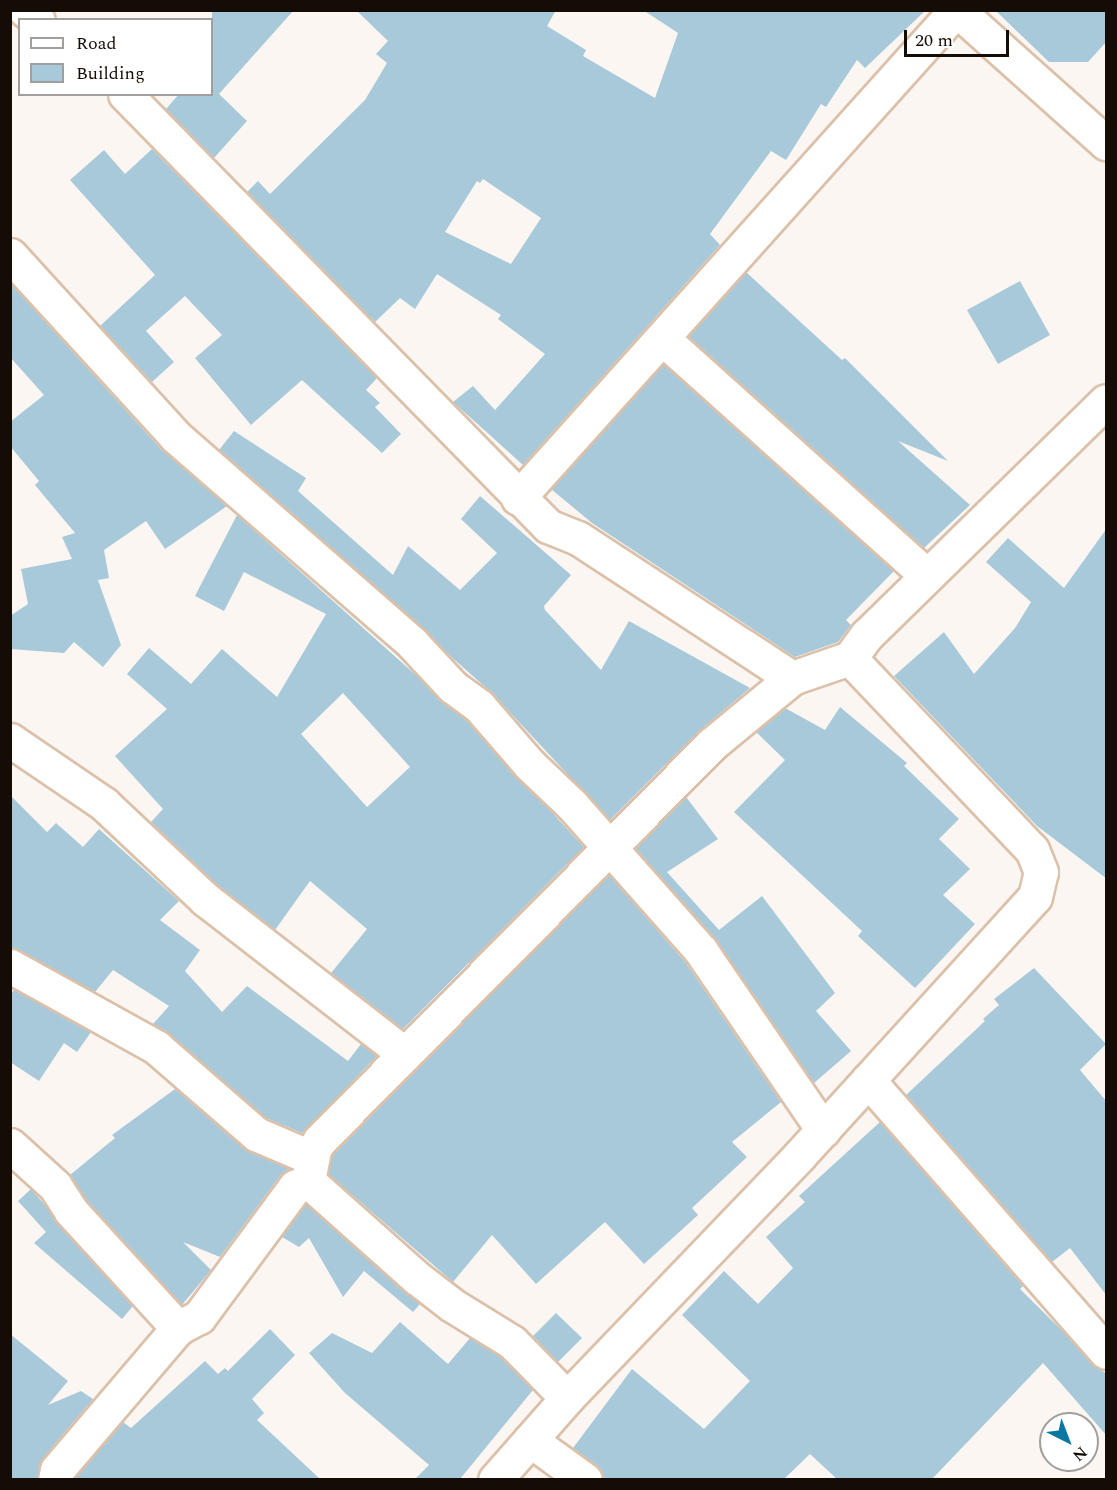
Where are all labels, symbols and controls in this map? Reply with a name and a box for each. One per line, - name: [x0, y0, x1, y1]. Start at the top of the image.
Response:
- legend: [18, 18, 213, 96]
- scale bar: [907, 18, 1012, 56]
- text: 20 m: [915, 27, 953, 54]
- text: Road: [76, 30, 117, 57]
- text: Building: [76, 60, 145, 87]
- north arrow: [1039, 1412, 1099, 1472]
- text: N: [1067, 1441, 1093, 1467]

